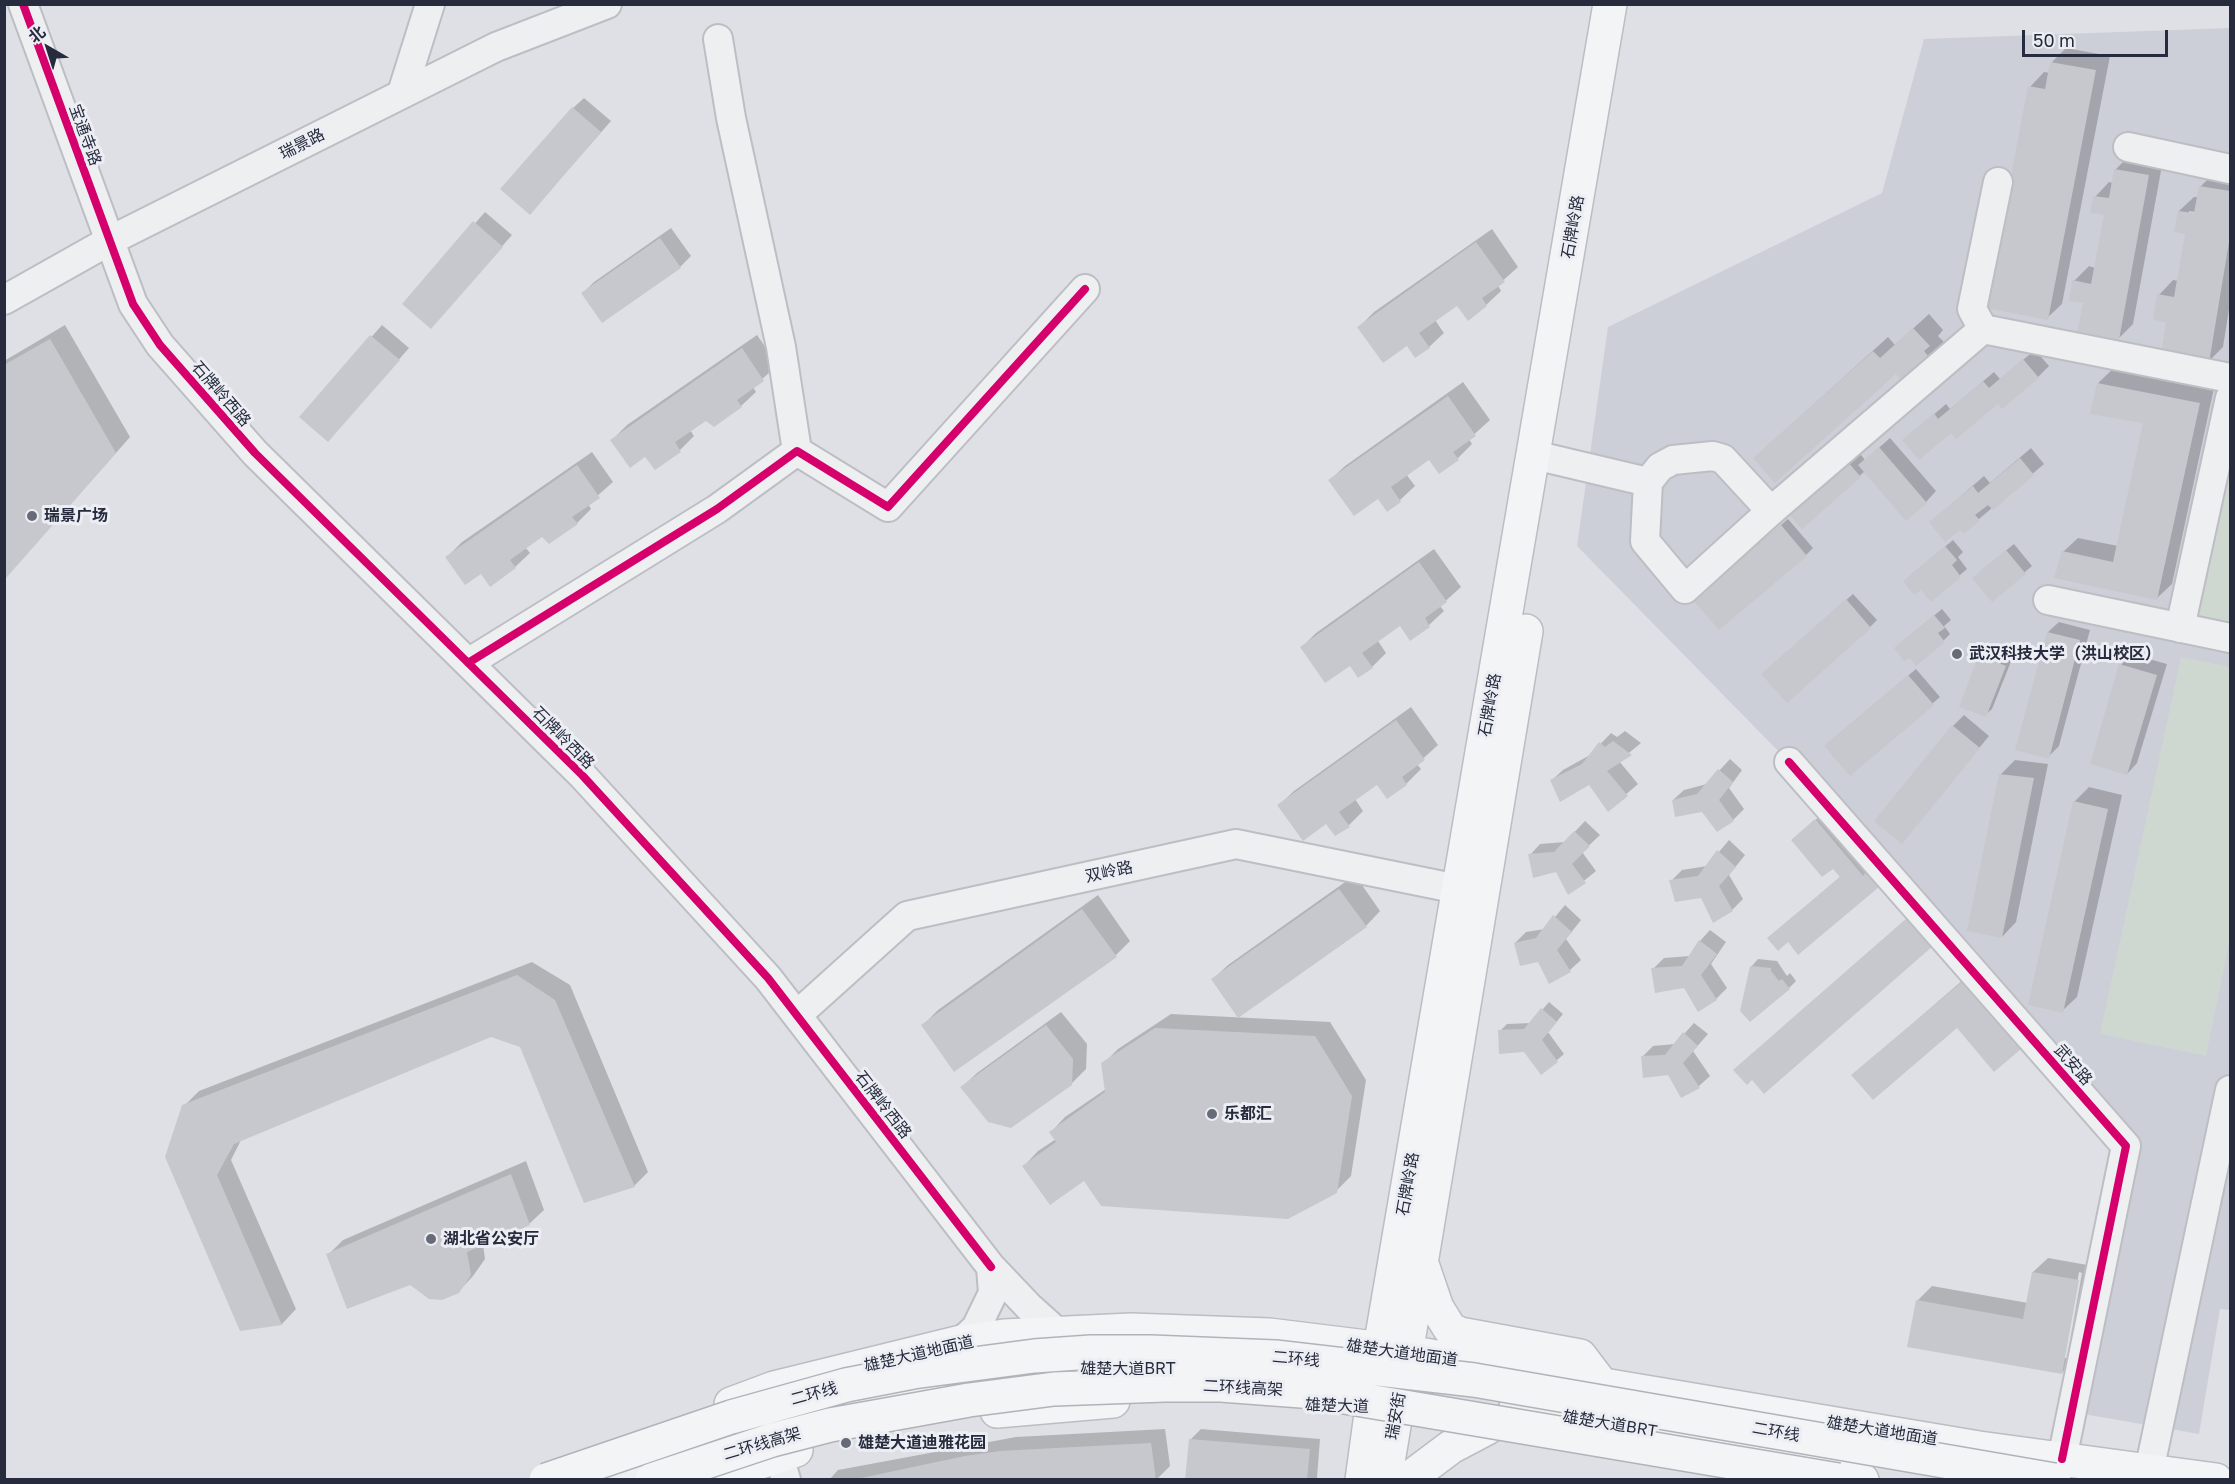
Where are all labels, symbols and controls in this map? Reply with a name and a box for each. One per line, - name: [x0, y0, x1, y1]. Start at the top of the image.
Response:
- north arrow: [18, 18, 78, 78]
- scale bar: [2025, 18, 2170, 56]
- text: 北: [24, 21, 49, 47]
- text: 50 m: [2033, 29, 2075, 51]
- street label: 宝通寺路: [65, 102, 105, 168]
- street label: 瑞景路: [276, 125, 328, 163]
- street label: 石牌岭路: [1558, 194, 1588, 260]
- street label: 石牌岭西路: [188, 358, 254, 430]
- place label: 瑞景广场: [44, 506, 108, 526]
- marker: 瑞景广场: [25, 509, 39, 523]
- place label: 武汉科技大学（洪山校区）: [1969, 644, 2161, 664]
- marker: 武汉科技大学（洪山校区）: [1950, 647, 1964, 661]
- street label: 石牌岭路: [1475, 672, 1505, 738]
- street label: 石牌岭西路: [528, 703, 598, 773]
- street label: 双岭路: [1084, 858, 1134, 886]
- street label: 武安路: [2050, 1041, 2096, 1089]
- street label: 石牌岭西路: [851, 1068, 915, 1142]
- place label: 乐都汇: [1224, 1104, 1272, 1124]
- marker: 乐都汇: [1205, 1107, 1219, 1121]
- street label: 石牌岭路: [1393, 1151, 1423, 1217]
- place label: 湖北省公安厅: [443, 1229, 539, 1249]
- marker: 湖北省公安厅: [424, 1232, 438, 1246]
- street label: 雄楚大道地面道: [862, 1332, 976, 1376]
- street label: 雄楚大道地面道: [1345, 1336, 1459, 1370]
- street label: 二环线: [1271, 1347, 1321, 1371]
- street label: 雄楚大道BRT: [1080, 1359, 1176, 1379]
- street label: 二环线高架: [1203, 1376, 1283, 1400]
- street label: 二环线: [788, 1379, 840, 1409]
- street label: 瑞安街: [1382, 1391, 1410, 1441]
- street label: 雄楚大道: [1305, 1395, 1369, 1417]
- street label: 雄楚大道BRT: [1561, 1407, 1659, 1441]
- street label: 雄楚大道地面道: [1825, 1413, 1939, 1449]
- street label: 二环线: [1751, 1418, 1801, 1446]
- street label: 二环线高架: [721, 1424, 803, 1464]
- place label: 雄楚大道迪雅花园: [858, 1433, 986, 1453]
- marker: 雄楚大道迪雅花园: [839, 1436, 853, 1450]

